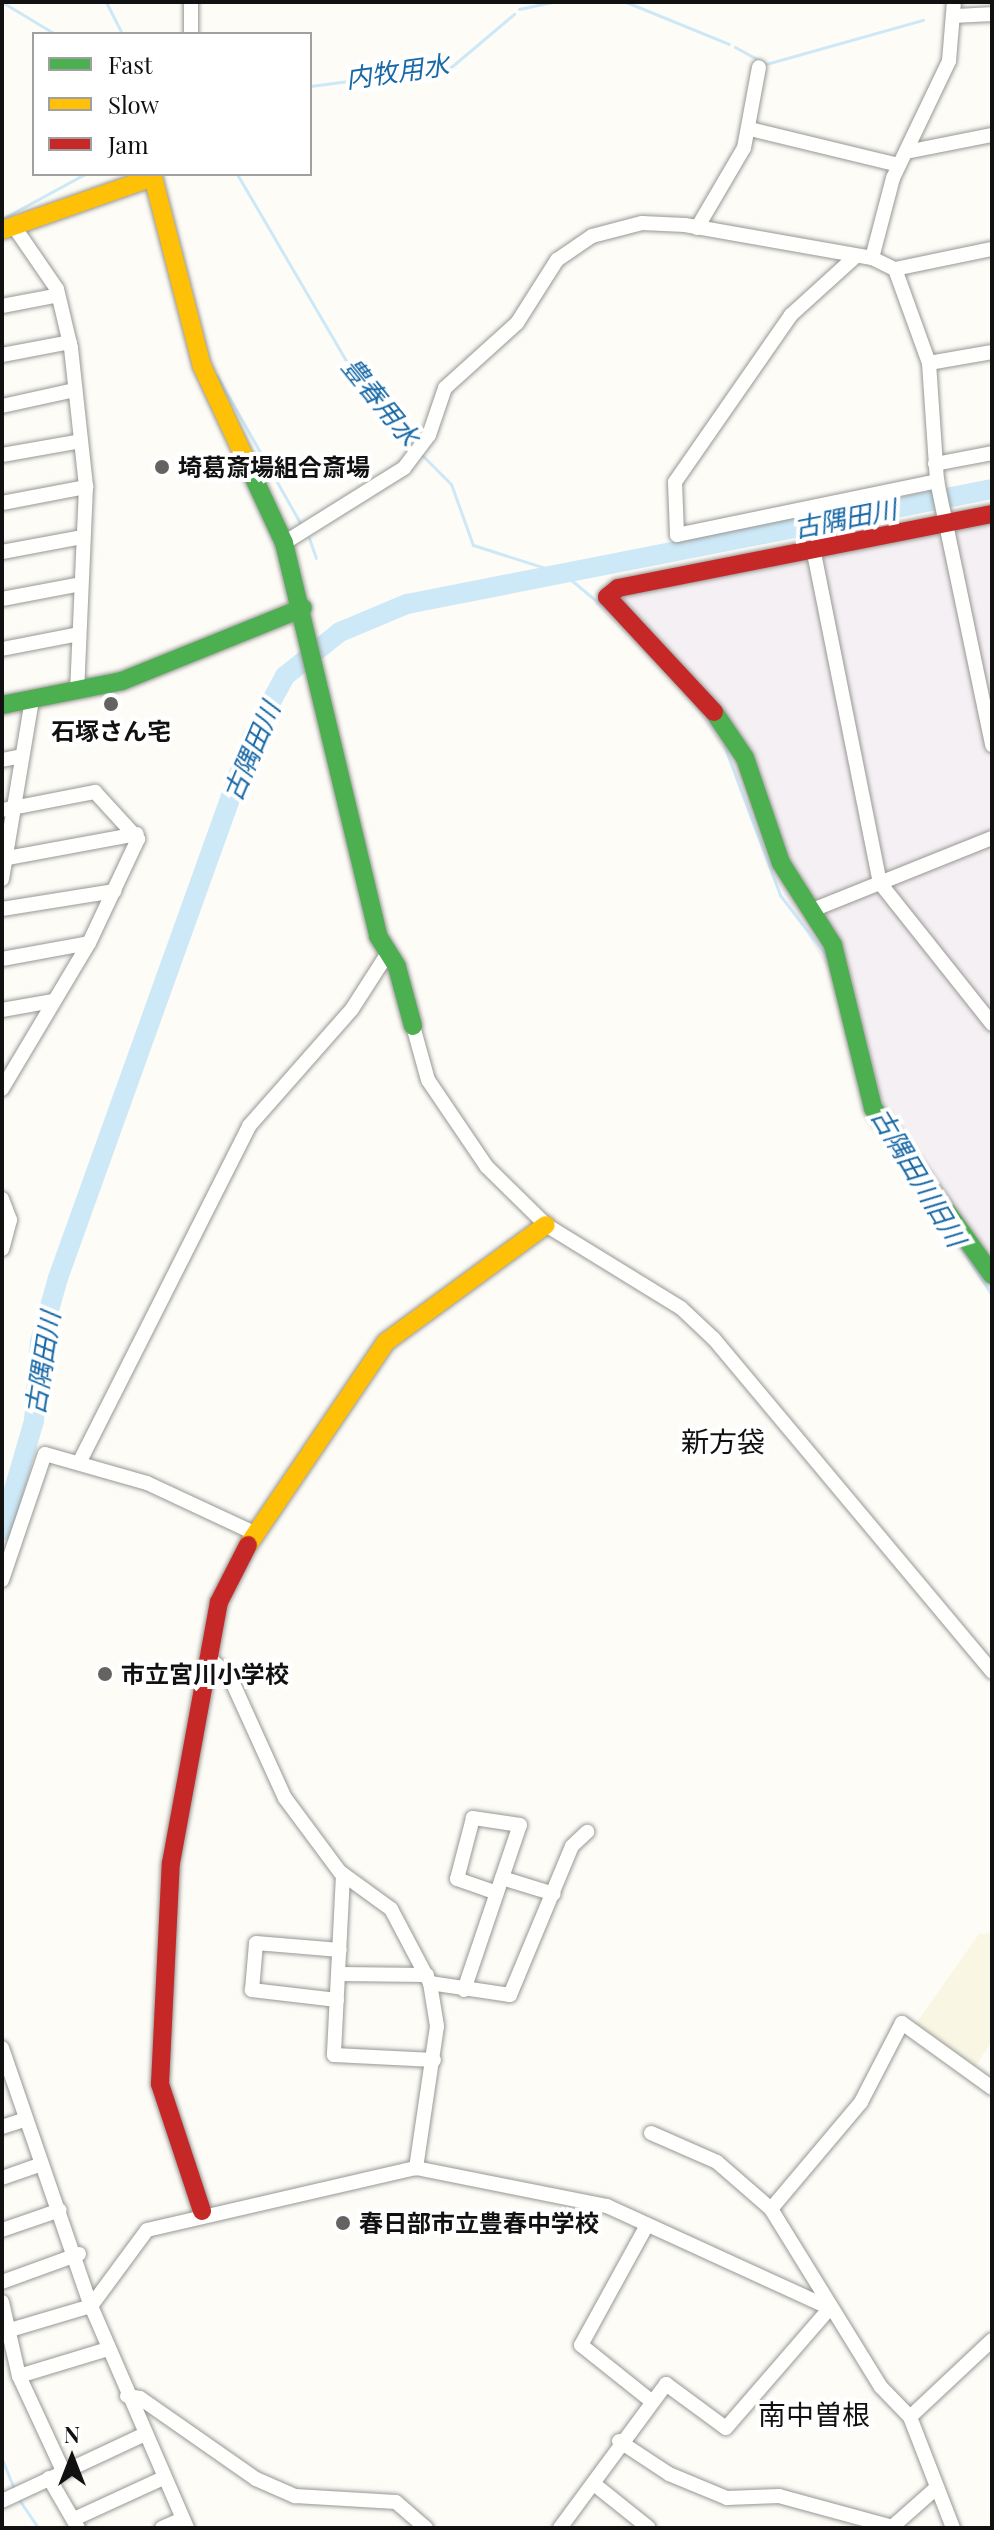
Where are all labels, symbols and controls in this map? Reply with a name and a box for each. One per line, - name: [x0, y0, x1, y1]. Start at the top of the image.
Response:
- legend: [32, 32, 312, 176]
- text: Fast: [108, 48, 153, 80]
- water label: 内牧用水: [343, 48, 451, 94]
- text: Slow: [108, 88, 159, 120]
- text: Jam: [108, 128, 149, 160]
- water label: 豊春用水: [336, 351, 426, 451]
- place label: 埼葛斎場組合斎場: [178, 453, 370, 481]
- marker: 埼葛斎場組合斎場: [153, 458, 171, 476]
- water label: 古隅田川: [791, 493, 899, 543]
- marker: 石塚さん宅: [102, 695, 120, 713]
- water label: 古隅田川: [216, 697, 286, 805]
- place label: 石塚さん宅: [51, 717, 171, 745]
- water label: 古隅田川旧川: [865, 1102, 973, 1252]
- water label: 古隅田川: [18, 1309, 66, 1417]
- district label: 新方袋: [681, 1424, 765, 1458]
- place label: 市立宮川小学校: [121, 1660, 289, 1688]
- marker: 市立宮川小学校: [96, 1665, 114, 1683]
- place label: 春日部市立豊春中学校: [359, 2209, 599, 2237]
- marker: 春日部市立豊春中学校: [334, 2214, 352, 2232]
- district label: 南中曽根: [758, 2397, 870, 2431]
- north arrow: [32, 2418, 112, 2498]
- text: N: [64, 2419, 80, 2449]

